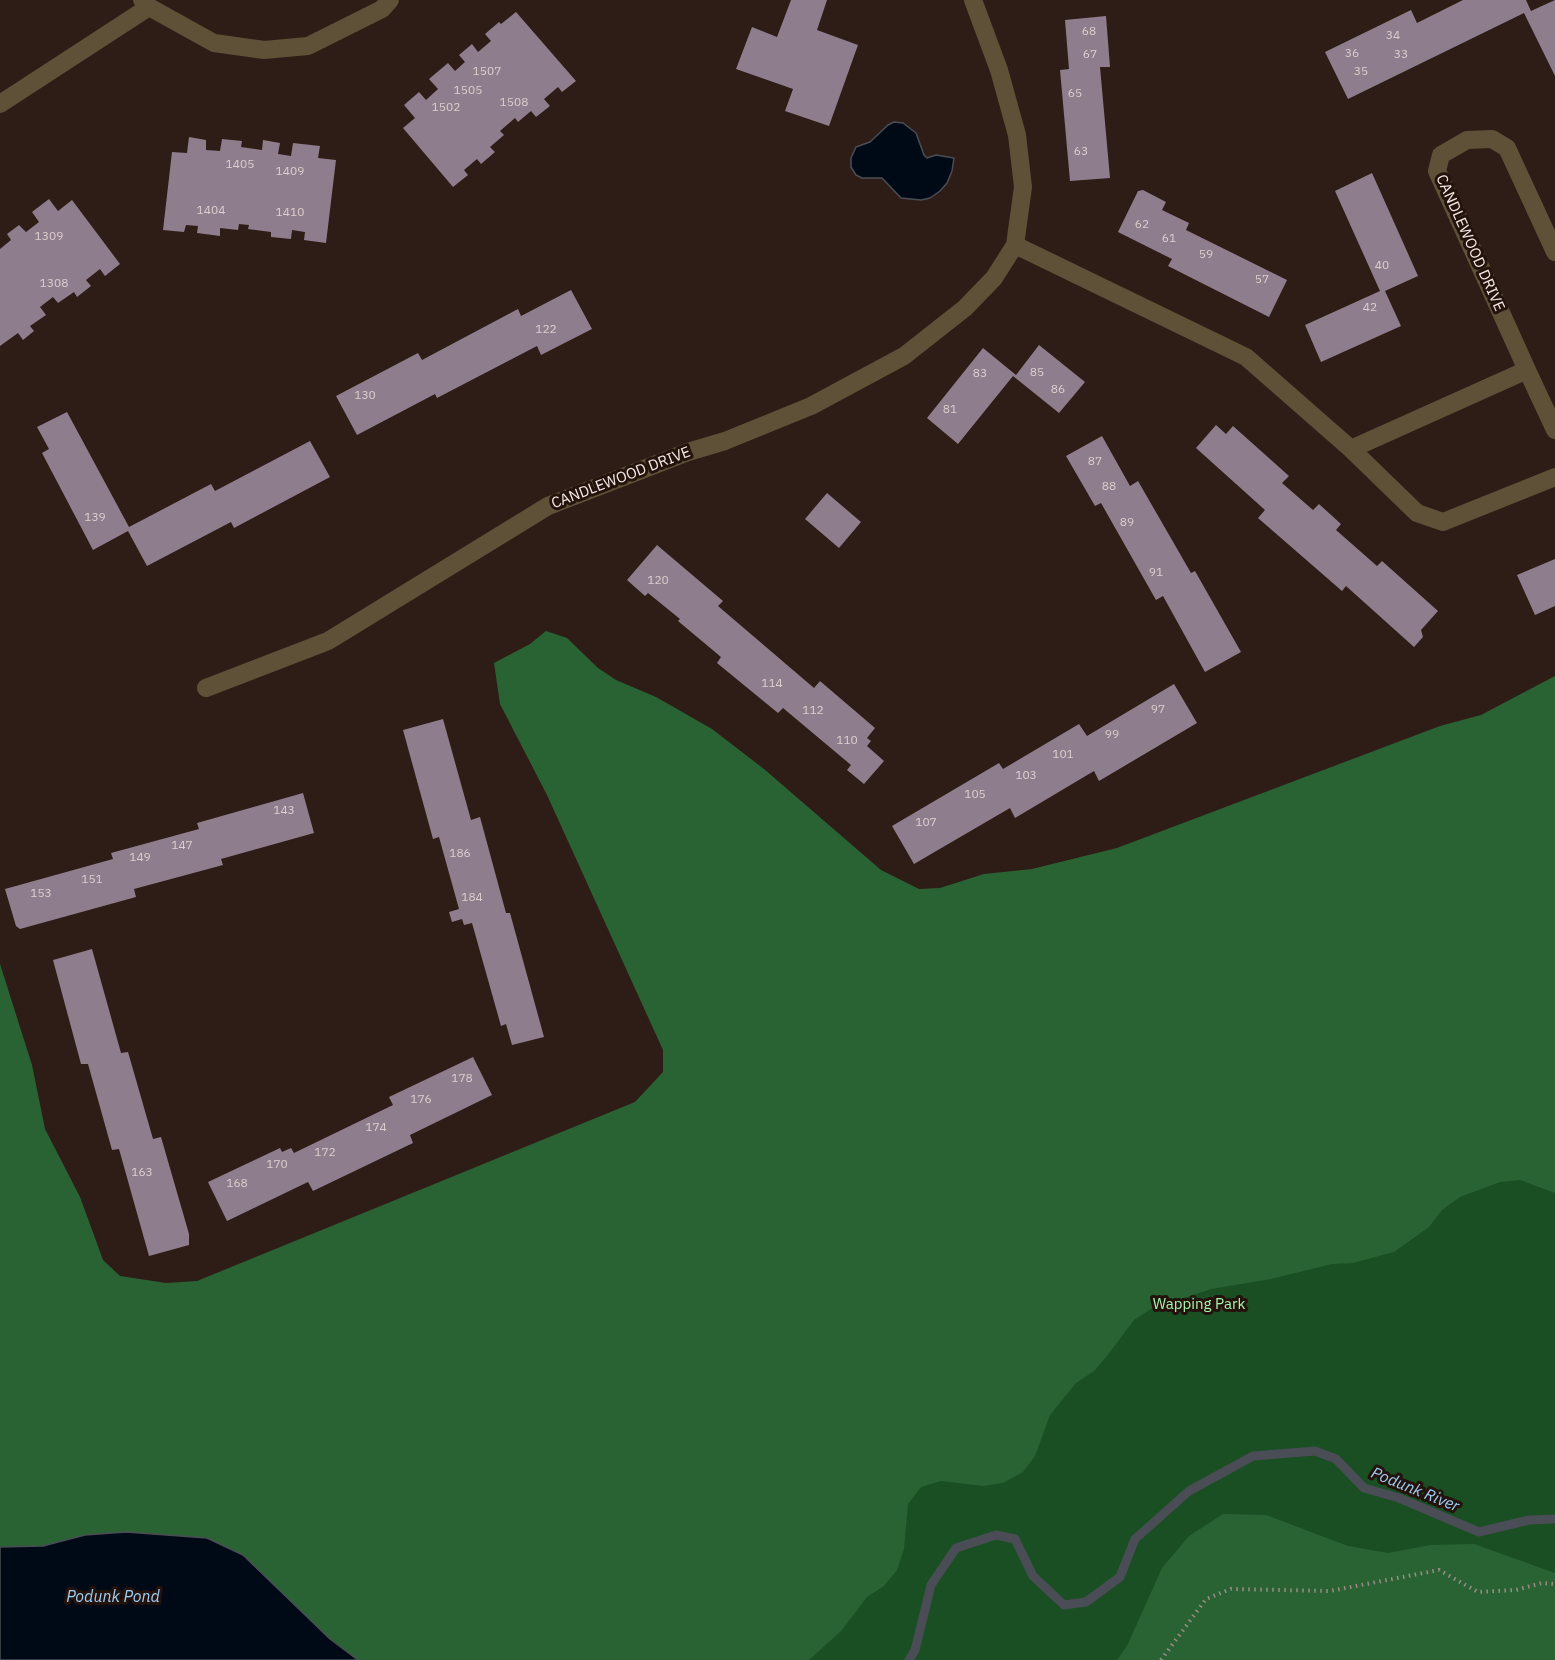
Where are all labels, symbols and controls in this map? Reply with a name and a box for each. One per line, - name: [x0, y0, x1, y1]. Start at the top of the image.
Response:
- house number: 68: [1082, 25, 1096, 39]
- house number: 34: [1386, 29, 1400, 43]
- house number: 36: [1345, 47, 1359, 61]
- house number: 67: [1083, 48, 1097, 62]
- house number: 33: [1394, 48, 1408, 62]
- house number: 1507: [473, 65, 501, 79]
- house number: 35: [1354, 65, 1368, 79]
- house number: 1505: [454, 84, 482, 98]
- house number: 65: [1068, 87, 1082, 101]
- house number: 1508: [500, 96, 528, 110]
- house number: 1502: [432, 101, 460, 115]
- house number: 63: [1074, 145, 1088, 159]
- house number: 1405: [226, 158, 254, 172]
- house number: 1409: [276, 165, 304, 179]
- street label: CANDLEWOOD DRIVE: [1432, 172, 1508, 314]
- house number: 1404: [197, 204, 225, 218]
- house number: 1410: [276, 206, 304, 220]
- house number: 62: [1135, 218, 1149, 232]
- house number: 1309: [35, 230, 63, 244]
- house number: 61: [1162, 232, 1176, 246]
- house number: 59: [1199, 248, 1213, 262]
- house number: 40: [1375, 259, 1389, 273]
- house number: 57: [1255, 273, 1269, 287]
- house number: 1308: [40, 277, 68, 291]
- house number: 42: [1363, 301, 1377, 315]
- house number: 122: [535, 323, 557, 337]
- house number: 85: [1030, 366, 1044, 380]
- house number: 83: [973, 367, 987, 381]
- house number: 86: [1051, 383, 1065, 397]
- house number: 130: [354, 389, 376, 403]
- house number: 81: [943, 403, 957, 417]
- street label: CANDLEWOOD DRIVE: [549, 443, 693, 513]
- house number: 87: [1088, 455, 1102, 469]
- house number: 88: [1102, 480, 1116, 494]
- house number: 139: [84, 511, 106, 525]
- house number: 89: [1120, 516, 1134, 530]
- house number: 91: [1149, 566, 1163, 580]
- house number: 120: [647, 574, 669, 588]
- house number: 114: [761, 677, 783, 691]
- house number: 97: [1151, 703, 1165, 717]
- house number: 112: [802, 704, 824, 718]
- house number: 99: [1105, 728, 1119, 742]
- house number: 110: [836, 734, 858, 748]
- house number: 101: [1052, 748, 1074, 762]
- house number: 103: [1015, 769, 1037, 783]
- house number: 105: [964, 788, 986, 802]
- house number: 143: [273, 804, 295, 818]
- house number: 107: [915, 816, 937, 830]
- house number: 147: [171, 839, 193, 853]
- house number: 186: [449, 847, 471, 861]
- house number: 149: [129, 851, 151, 865]
- house number: 151: [81, 873, 103, 887]
- house number: 153: [30, 887, 52, 901]
- house number: 184: [461, 891, 483, 905]
- house number: 178: [451, 1072, 473, 1086]
- house number: 176: [410, 1093, 432, 1107]
- house number: 174: [365, 1121, 387, 1135]
- house number: 172: [314, 1146, 336, 1160]
- house number: 170: [266, 1158, 288, 1172]
- house number: 163: [131, 1166, 153, 1180]
- house number: 168: [226, 1177, 248, 1191]
- park label: Wapping Park: [1153, 1296, 1245, 1314]
- water label: Podunk River: [1368, 1464, 1462, 1516]
- water label: Podunk Pond: [66, 1587, 160, 1607]

